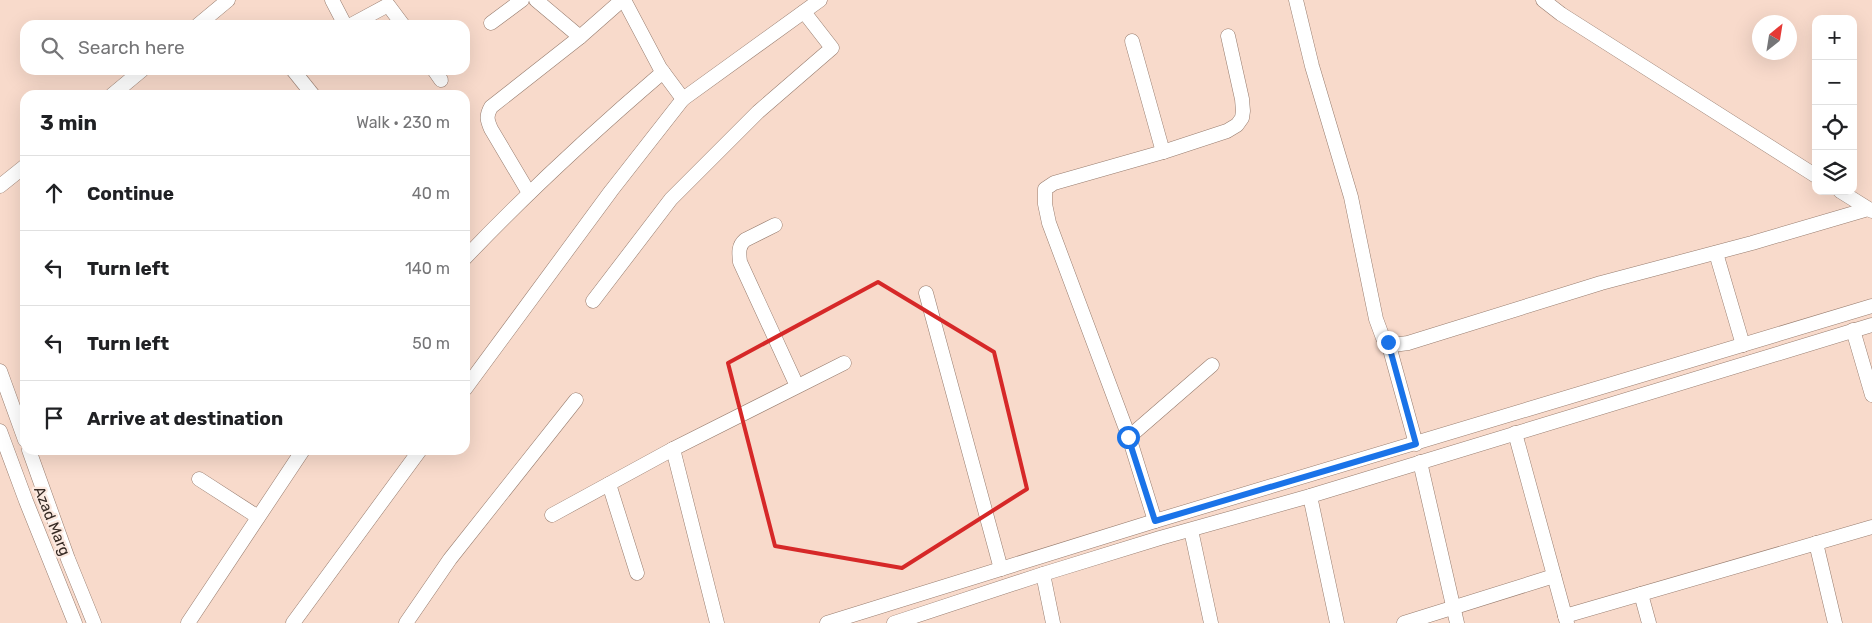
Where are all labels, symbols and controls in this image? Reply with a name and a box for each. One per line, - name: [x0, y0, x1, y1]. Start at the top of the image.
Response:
- north arrow: [1752, 15, 1797, 60]
- map controls: [1812, 15, 1857, 195]
- button: +: [1812, 15, 1857, 60]
- search box: [20, 20, 470, 75]
- icon: search: [38, 34, 66, 62]
- text: Search here: [78, 36, 185, 59]
- button: −: [1812, 60, 1857, 105]
- button: locate: [1812, 105, 1857, 150]
- text: 3 min: [40, 110, 97, 135]
- text: Walk · 230 m: [356, 113, 450, 132]
- button: layers: [1812, 150, 1857, 195]
- icon: ahead: [40, 179, 68, 207]
- text: Continue: [87, 182, 174, 205]
- text: 40 m: [412, 184, 450, 203]
- icon: left: [40, 254, 68, 282]
- text: Turn left: [87, 257, 169, 280]
- text: 140 m: [405, 259, 450, 278]
- icon: left: [40, 329, 68, 357]
- route end: [1377, 331, 1400, 354]
- text: Turn left: [87, 332, 169, 355]
- text: 50 m: [412, 334, 450, 353]
- icon: arrive: [40, 404, 68, 432]
- text: Arrive at destination: [87, 407, 283, 430]
- route start: [1117, 426, 1140, 449]
- street label: Azad Marg: [30, 484, 74, 558]

